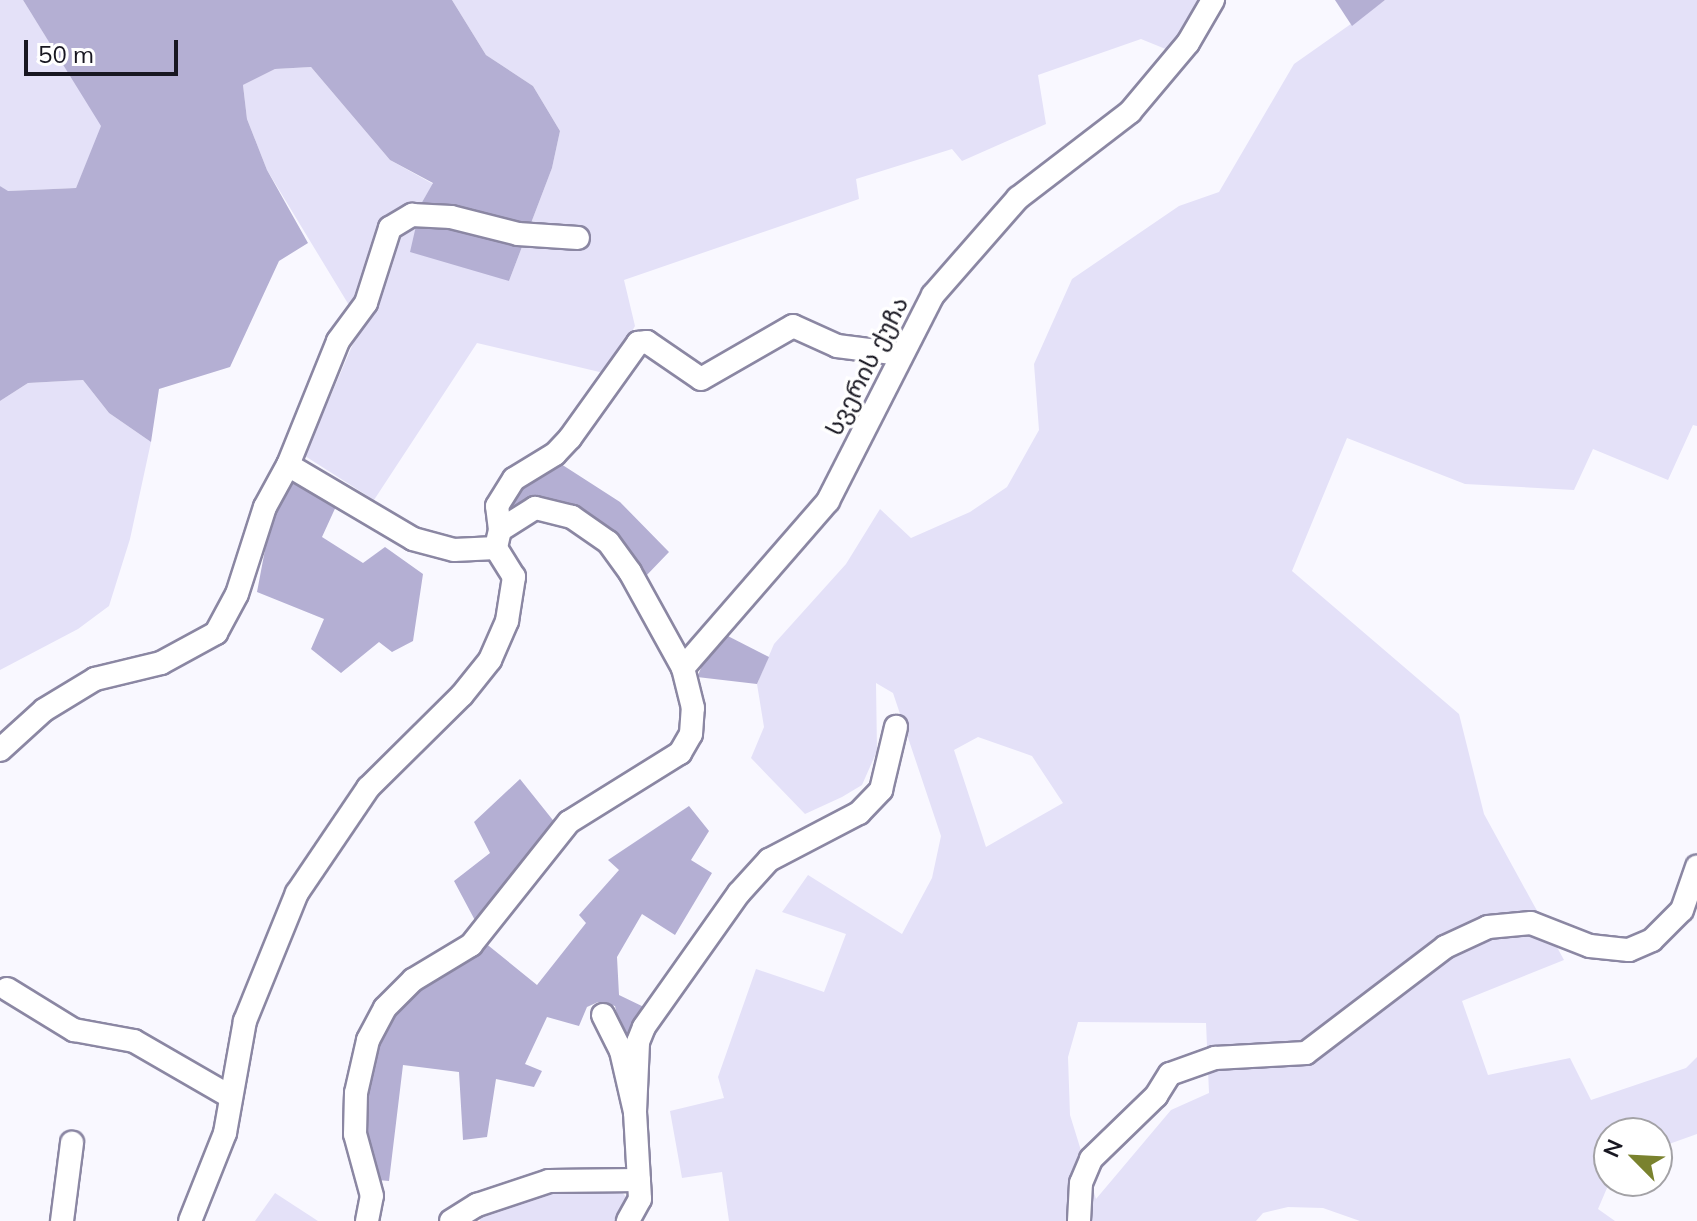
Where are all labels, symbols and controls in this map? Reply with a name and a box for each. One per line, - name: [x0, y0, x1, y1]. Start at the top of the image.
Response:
- scale bar: [28, 24, 182, 74]
- text: 50 m: [38, 39, 94, 69]
- street label: სვერის ქუჩა: [820, 292, 914, 440]
- north arrow: [1593, 1117, 1673, 1197]
- text: N: [1597, 1135, 1629, 1161]

